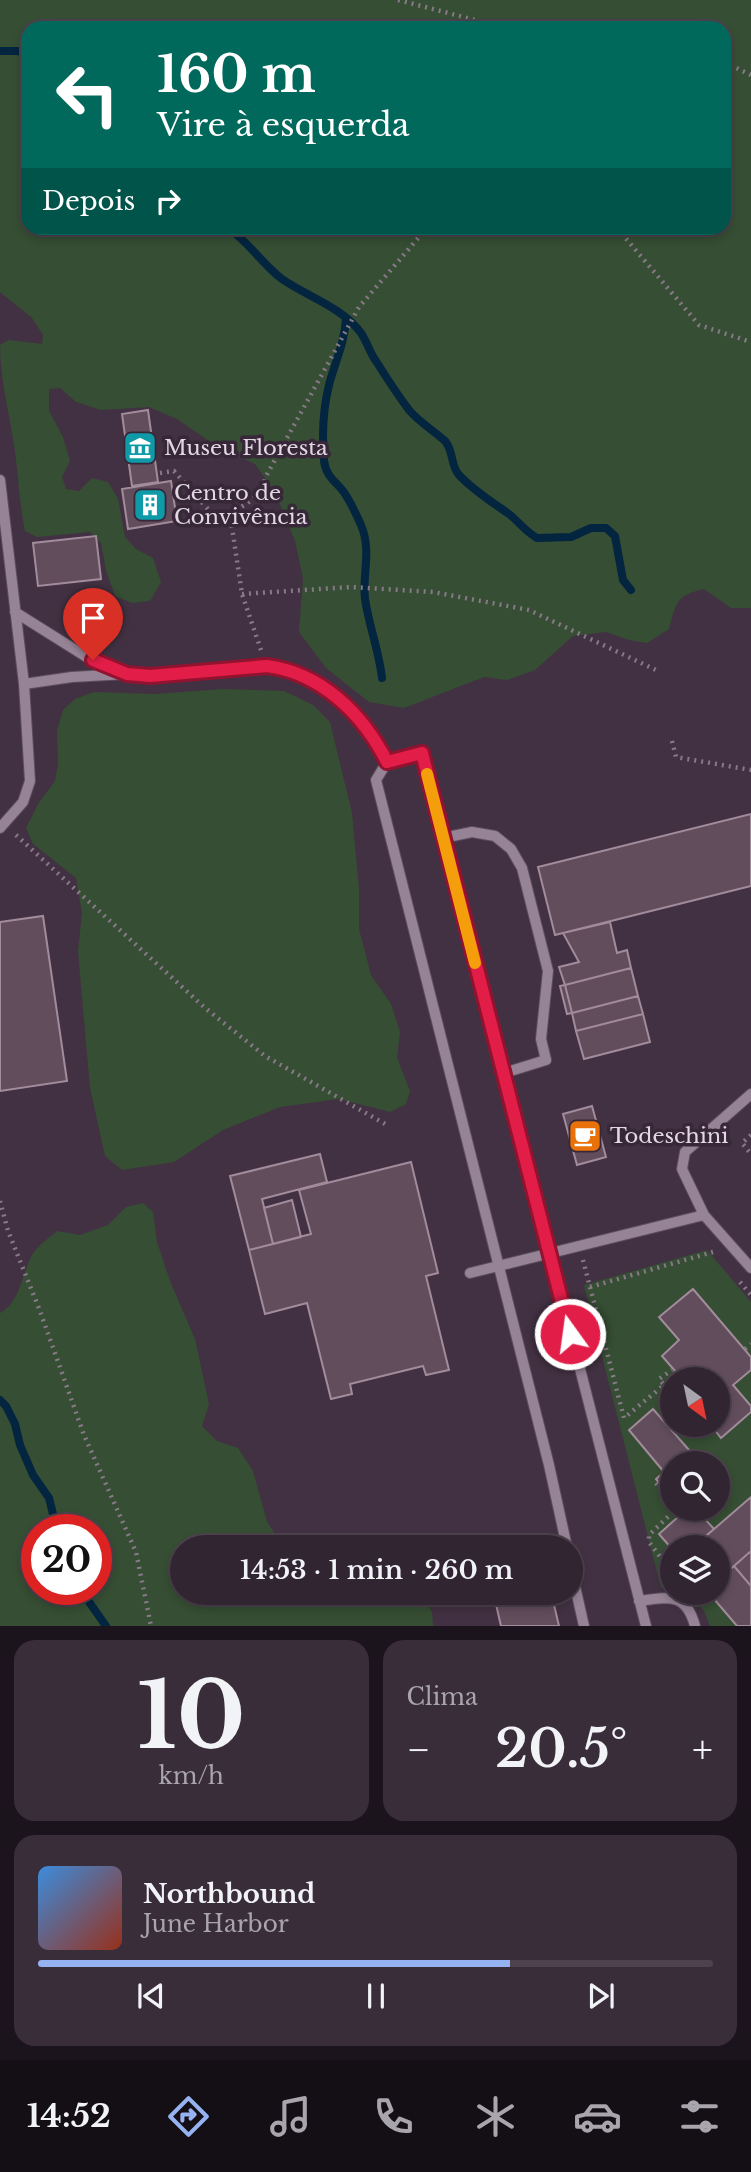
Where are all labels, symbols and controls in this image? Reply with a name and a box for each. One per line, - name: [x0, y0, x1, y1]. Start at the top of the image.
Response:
- text: 160 m: [157, 44, 316, 105]
- icon: left: [42, 49, 133, 140]
- text: Vire à esquerda: [157, 105, 410, 145]
- icon: right: [149, 182, 187, 220]
- text: Depois: [42, 185, 135, 217]
- museum icon: Museu Floresta: [121, 429, 159, 467]
- place label: Museu Floresta: [164, 435, 328, 461]
- place label: Centro de Convivência: [174, 480, 308, 530]
- building icon: Centro de Convivência: [131, 486, 169, 524]
- pin: [63, 588, 123, 660]
- icon: arrive: [74, 599, 112, 637]
- cafe icon: Todeschini: [566, 1117, 604, 1155]
- place label: Todeschini: [610, 1123, 729, 1149]
- position arrow: [533, 1297, 607, 1371]
- north arrow: [660, 1367, 730, 1437]
- map controls: [660, 1367, 730, 1605]
- button: search: [660, 1451, 730, 1521]
- speed limit sign: 20: [21, 1514, 112, 1605]
- button: layers: [660, 1535, 730, 1605]
- text: 14:53 · 1 min · 260 m: [240, 1554, 513, 1586]
- text: 10: [137, 1660, 245, 1773]
- text: Clima: [407, 1683, 478, 1711]
- text: 20.5°: [495, 1717, 628, 1781]
- text: −: [407, 1726, 431, 1773]
- text: +: [692, 1726, 713, 1773]
- text: km/h: [159, 1762, 224, 1790]
- text: Northbound: [143, 1878, 315, 1910]
- text: June Harbor: [143, 1910, 289, 1938]
- icon: previous: [132, 1977, 170, 2015]
- icon: pause: [357, 1977, 395, 2015]
- icon: next: [582, 1977, 620, 2015]
- icon: directions: [164, 2092, 213, 2141]
- icon: music: [266, 2092, 315, 2141]
- icon: phone: [369, 2092, 418, 2141]
- icon: climate: [471, 2092, 520, 2141]
- icon: car: [573, 2092, 622, 2141]
- icon: filters: [675, 2092, 724, 2141]
- text: 14:52: [27, 2096, 111, 2136]

